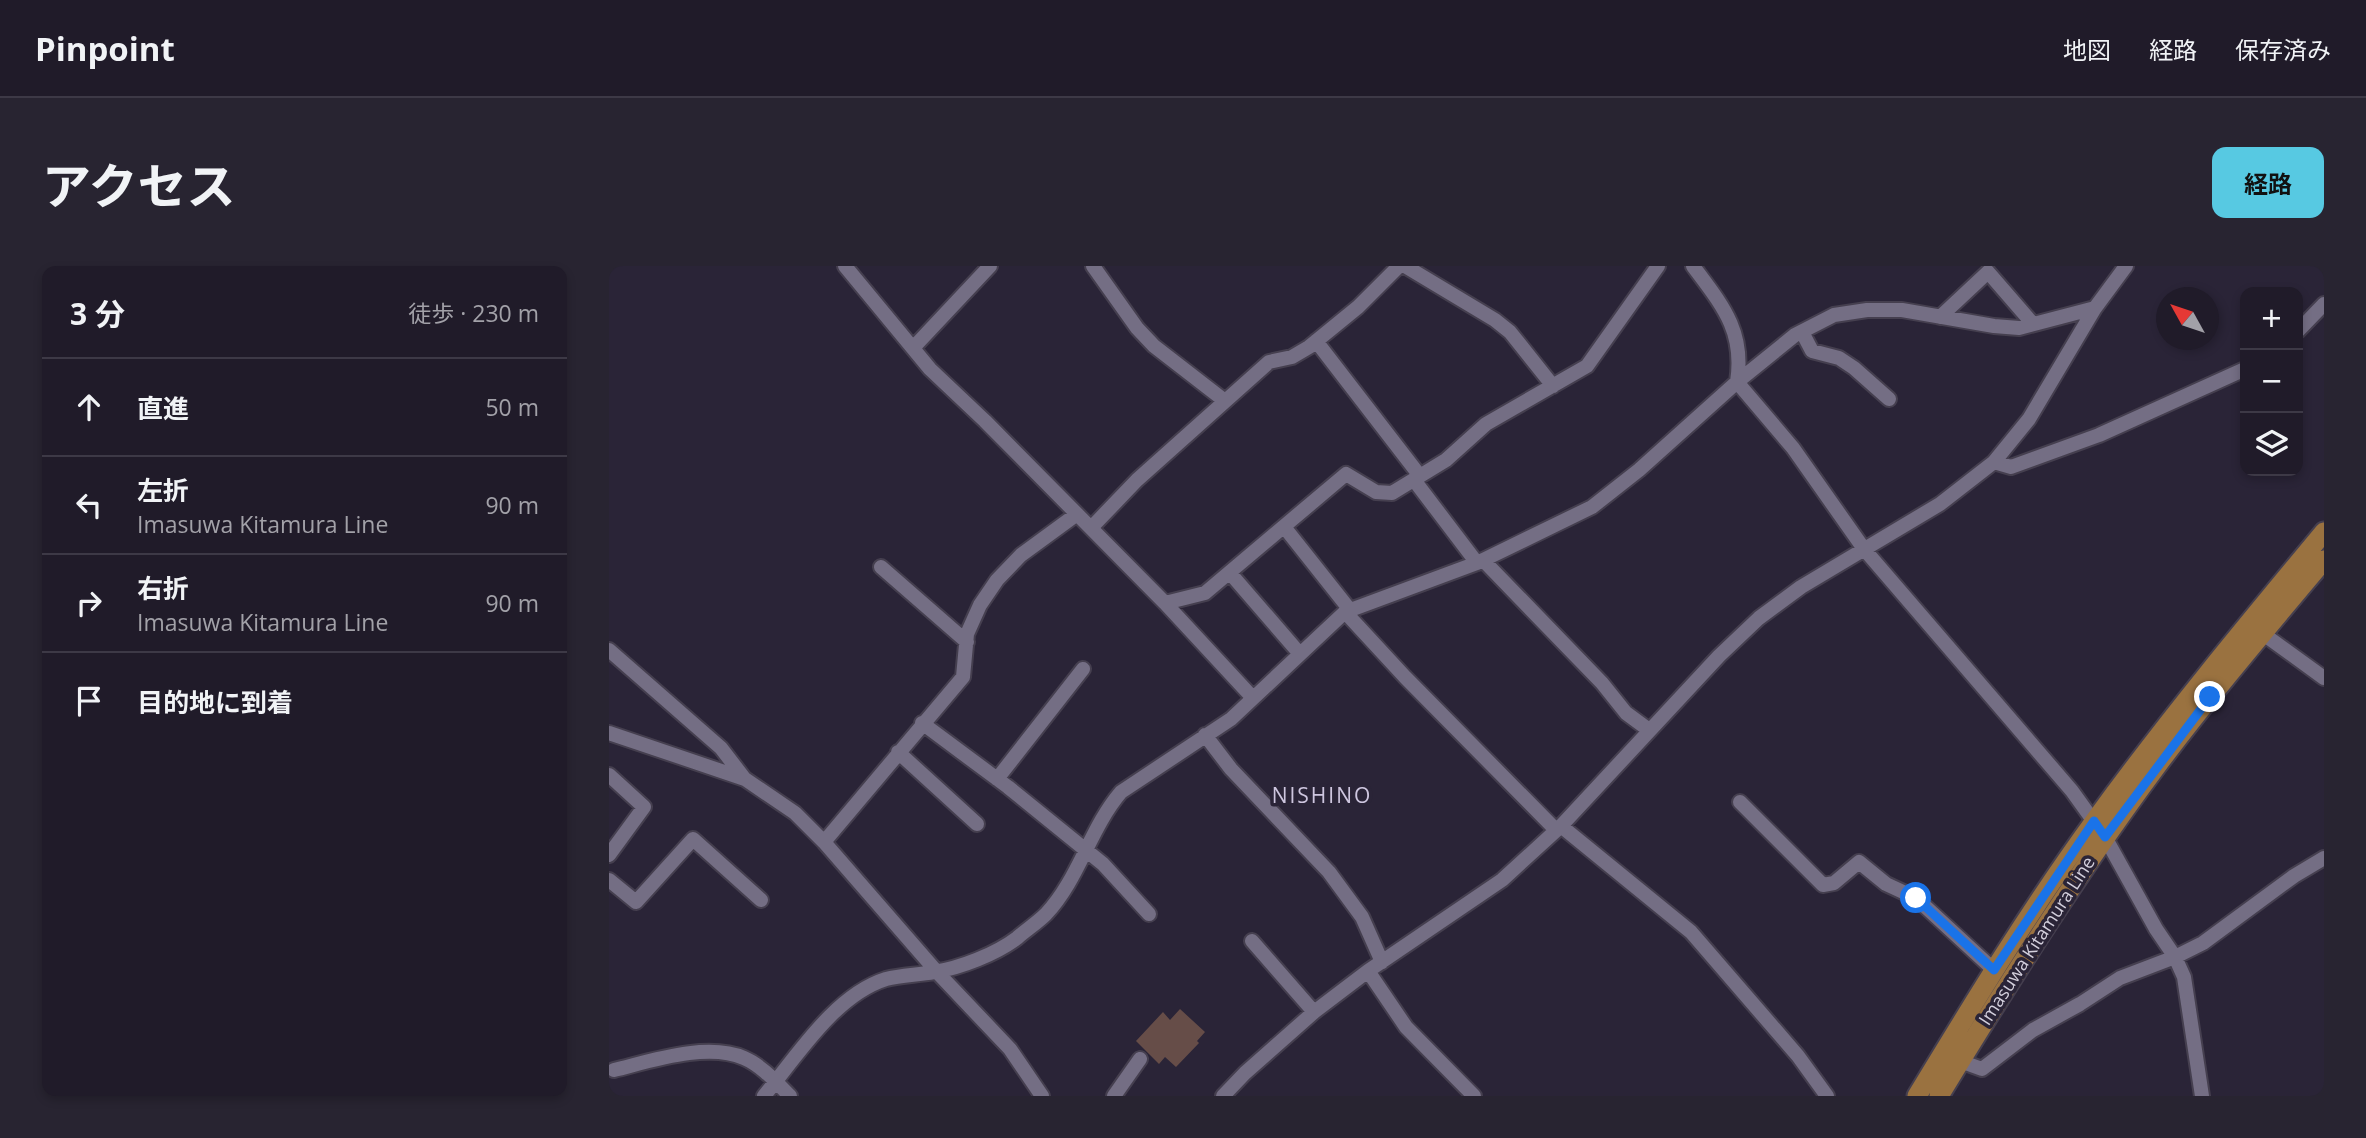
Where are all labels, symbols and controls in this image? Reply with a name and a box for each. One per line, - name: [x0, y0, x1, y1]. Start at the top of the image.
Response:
- text: Pinpoint: [35, 26, 175, 71]
- text: 地図: [2063, 33, 2111, 66]
- text: 経路: [2149, 33, 2197, 66]
- text: 保存済み: [2235, 33, 2331, 66]
- button: 経路: [2212, 147, 2324, 218]
- text: アクセス: [42, 152, 236, 218]
- north arrow: [2156, 287, 2219, 350]
- map controls: [2240, 287, 2303, 476]
- button: +: [2240, 287, 2303, 350]
- text: 3 分: [70, 293, 125, 334]
- text: 徒歩 · 230 m: [408, 297, 539, 329]
- button: −: [2240, 350, 2303, 413]
- icon: ahead: [70, 388, 108, 426]
- text: 直進: [137, 390, 189, 426]
- text: 50 m: [485, 391, 539, 423]
- button: layers: [2240, 413, 2303, 476]
- text: 左折: [137, 472, 189, 508]
- icon: left: [70, 486, 108, 524]
- text: 90 m: [485, 489, 539, 521]
- text: Imasuwa Kitamura Line: [137, 508, 388, 540]
- text: 右折: [137, 570, 189, 606]
- icon: right: [70, 584, 108, 622]
- text: 90 m: [485, 587, 539, 619]
- text: Imasuwa Kitamura Line: [137, 606, 388, 638]
- route end: [2194, 681, 2225, 712]
- icon: arrive: [70, 682, 108, 720]
- text: 目的地に到着: [137, 684, 293, 720]
- district label: NISHINO: [1272, 781, 1372, 809]
- street label: Imasuwa Kitamura Line: [1973, 851, 2100, 1029]
- route start: [1900, 882, 1931, 913]

